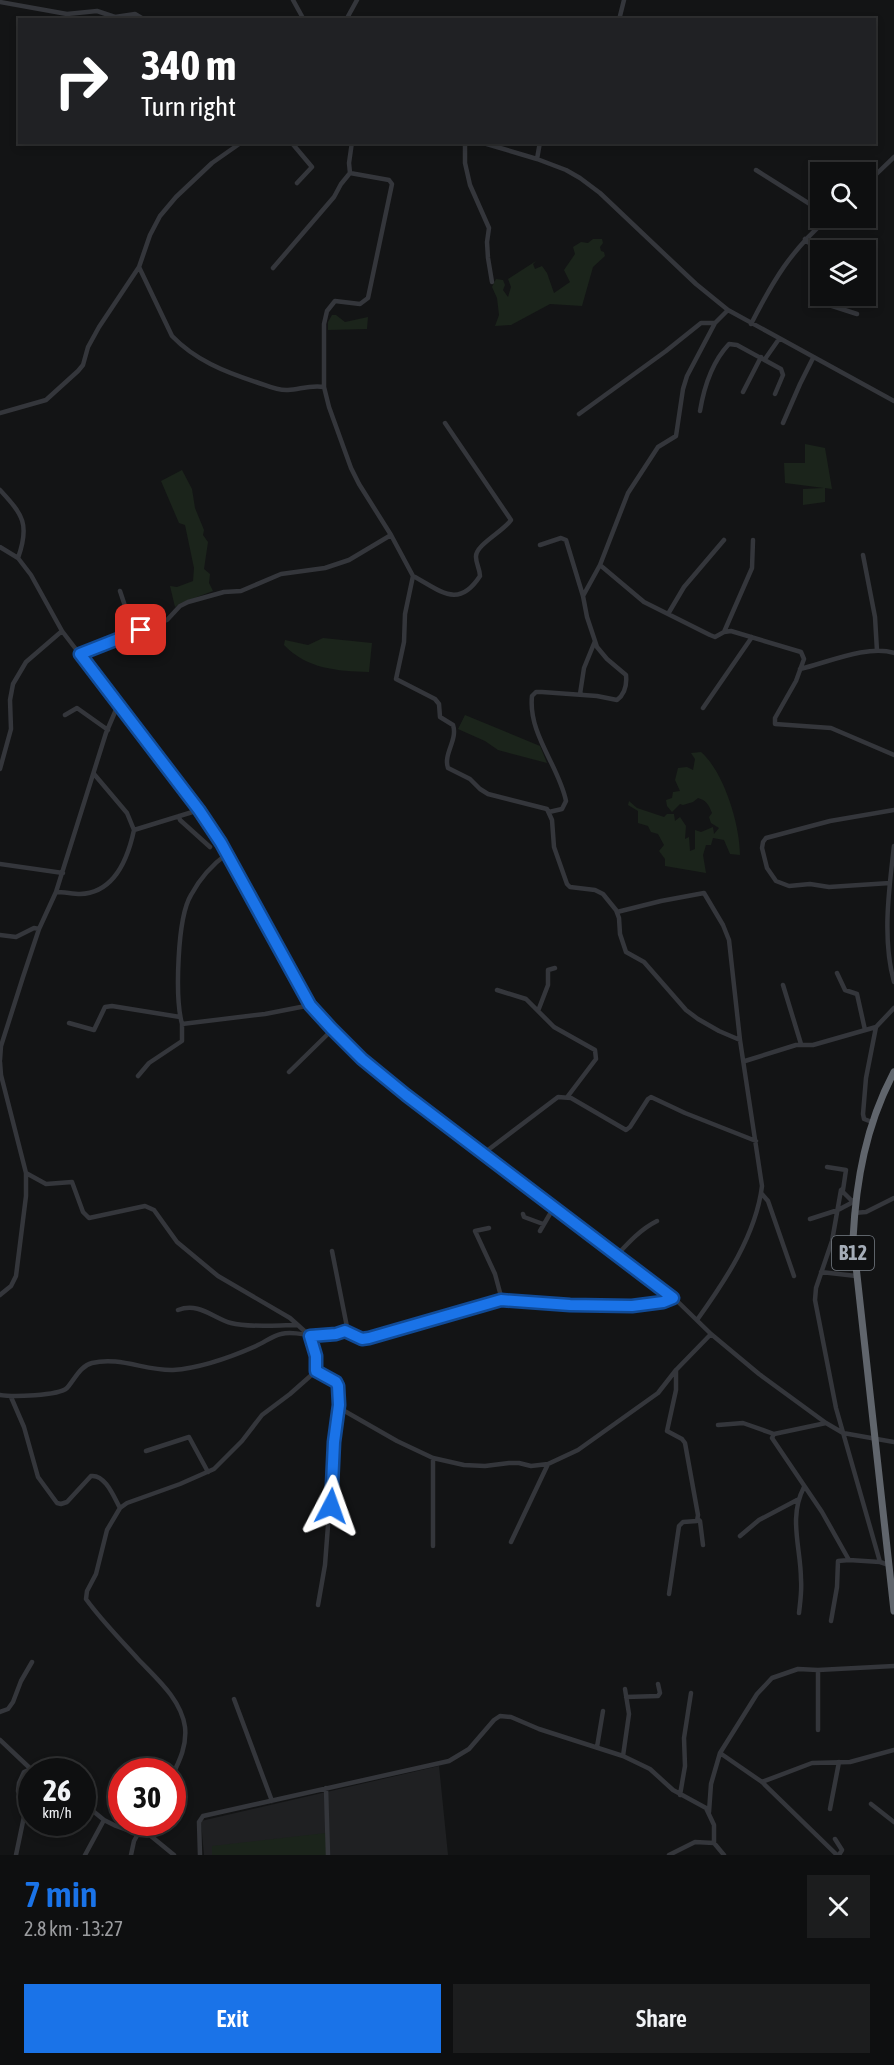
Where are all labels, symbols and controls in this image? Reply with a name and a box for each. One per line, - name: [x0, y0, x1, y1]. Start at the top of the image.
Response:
- text: 340 m: [141, 41, 236, 89]
- icon: right: [42, 42, 120, 120]
- text: Turn right: [141, 91, 236, 122]
- map controls: [810, 162, 876, 306]
- button: search: [810, 162, 876, 228]
- button: layers: [810, 240, 876, 306]
- pin: [115, 604, 166, 655]
- icon: arrive: [124, 613, 157, 646]
- road number: B12: [832, 1236, 874, 1270]
- position arrow: [299, 1474, 363, 1538]
- speed limit sign: 30: [108, 1758, 186, 1836]
- text: 26: [43, 1773, 71, 1807]
- text: km/h: [42, 1804, 72, 1821]
- text: 7 min: [24, 1873, 98, 1915]
- button: close: [807, 1875, 870, 1938]
- text: 2.8 km · 13:27: [24, 1917, 123, 1940]
- button: Exit: [24, 1984, 441, 2053]
- button: Share: [453, 1984, 870, 2053]

